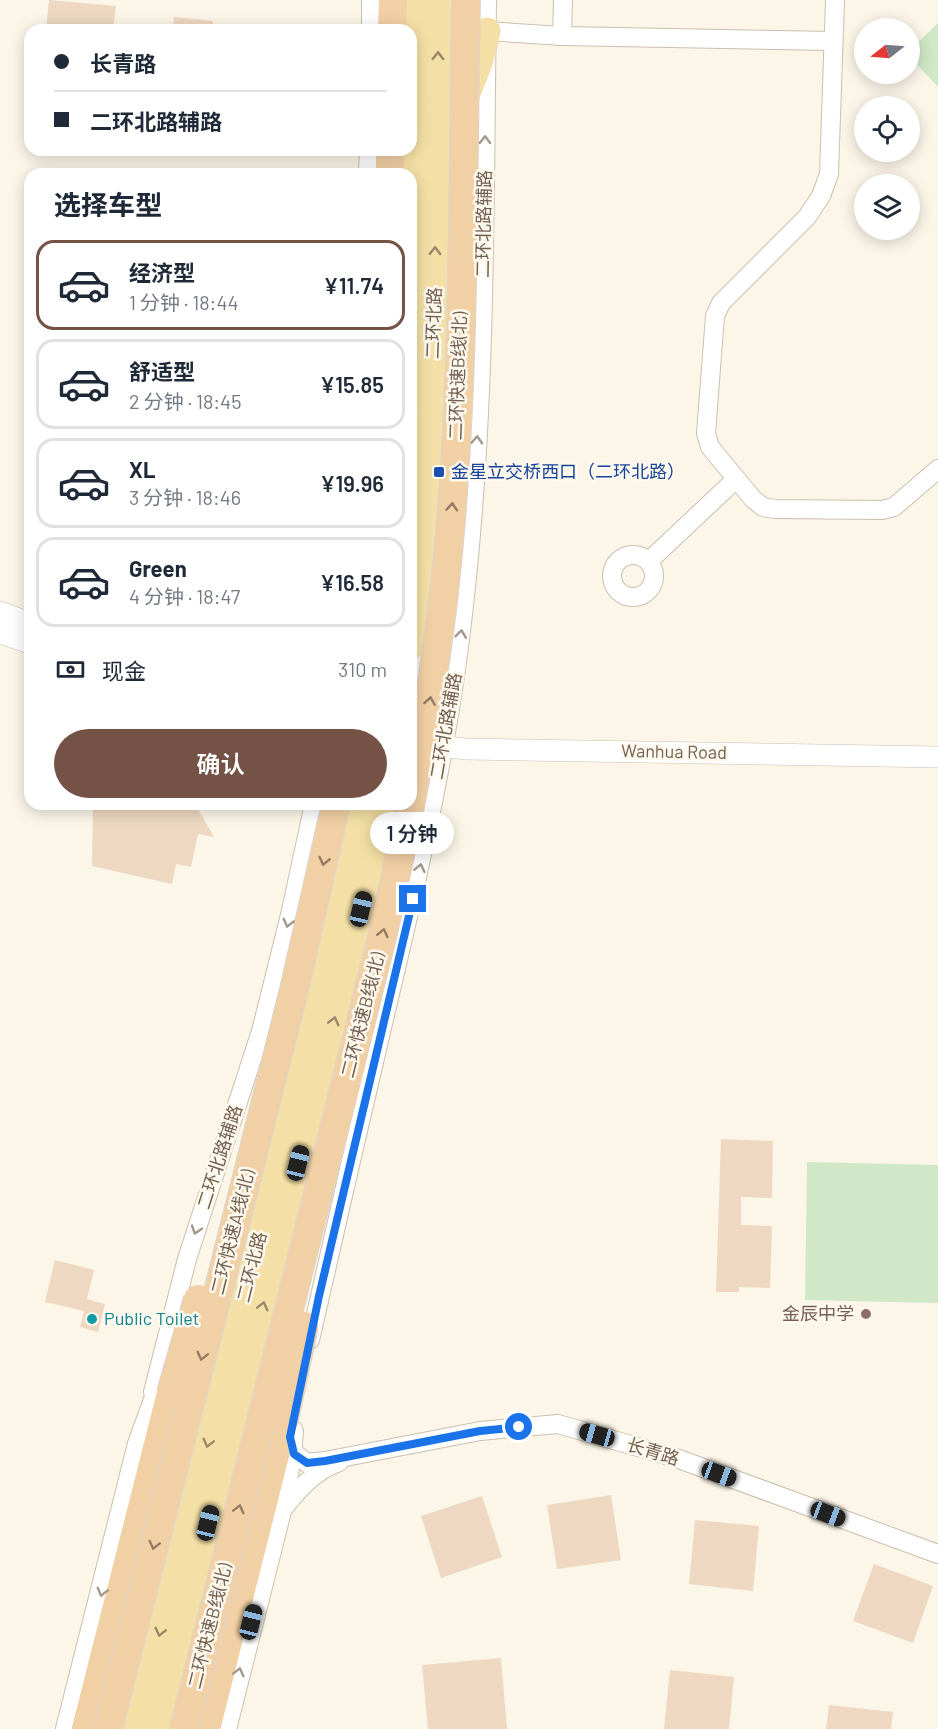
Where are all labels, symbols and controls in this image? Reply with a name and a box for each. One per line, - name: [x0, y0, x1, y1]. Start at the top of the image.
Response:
- north arrow: [854, 18, 920, 84]
- map controls: [854, 18, 920, 240]
- text: 长青路: [90, 50, 156, 76]
- one-way arrow: [432, 52, 445, 61]
- button: locate: [854, 96, 920, 162]
- text: 二环北路辅路: [90, 108, 222, 134]
- one-way arrow: [479, 136, 491, 145]
- street label: 二环北路辅路: [471, 170, 495, 278]
- button: layers: [854, 174, 920, 240]
- text: 选择车型: [54, 188, 162, 220]
- one-way arrow: [429, 247, 441, 256]
- icon: car: [57, 258, 111, 312]
- text: 经济型: [129, 259, 195, 285]
- text: ¥11.74: [324, 272, 384, 298]
- street label: 二环北路: [421, 287, 445, 359]
- text: 1 分钟 · 18:44: [129, 290, 238, 314]
- street label: 二环快速B线(北): [444, 311, 470, 441]
- icon: car: [57, 357, 111, 411]
- text: 舒适型: [129, 358, 195, 384]
- text: ¥15.85: [320, 371, 384, 397]
- text: 2 分钟 · 18:45: [129, 389, 241, 413]
- one-way arrow: [471, 436, 484, 445]
- icon: car: [57, 456, 111, 510]
- text: XL: [129, 456, 155, 482]
- place label: 金星立交桥西口（二环北路）: [451, 460, 685, 482]
- marker: 金星立交桥西口（二环北路）: [432, 465, 446, 479]
- text: ¥19.96: [320, 470, 384, 496]
- text: 3 分钟 · 18:46: [129, 485, 241, 509]
- one-way arrow: [445, 502, 458, 511]
- icon: car: [57, 555, 111, 609]
- text: Green: [129, 555, 187, 581]
- text: ¥16.58: [320, 569, 384, 595]
- text: 4 分钟 · 18:47: [129, 584, 240, 608]
- one-way arrow: [454, 630, 466, 639]
- icon: cash: [54, 653, 87, 686]
- text: 现金: [102, 657, 146, 683]
- text: 310 m: [338, 657, 387, 681]
- street label: 二环北路辅路: [425, 671, 465, 781]
- one-way arrow: [423, 696, 435, 705]
- button: 确认: [54, 729, 387, 798]
- street label: Wanhua Road: [621, 739, 727, 763]
- callout: 1 分钟: [371, 812, 455, 854]
- text: 1 分钟: [386, 821, 438, 845]
- one-way arrow: [318, 856, 331, 866]
- one-way arrow: [412, 863, 425, 873]
- route end: [399, 885, 426, 912]
- car: [348, 889, 374, 929]
- one-way arrow: [282, 917, 295, 927]
- one-way arrow: [376, 928, 389, 938]
- street label: 二环快速B线(北): [336, 949, 388, 1080]
- one-way arrow: [327, 1016, 339, 1027]
- street label: 二环北路辅路: [192, 1102, 246, 1211]
- car: [285, 1143, 311, 1183]
- street label: 二环快速A线(北): [206, 1167, 258, 1297]
- one-way arrow: [190, 1224, 203, 1235]
- street label: 二环北路: [232, 1229, 270, 1304]
- one-way arrow: [255, 1301, 268, 1311]
- place label: 金辰中学: [782, 1302, 854, 1324]
- place label: Public Toilet: [104, 1307, 199, 1329]
- marker: 金辰中学: [859, 1307, 873, 1321]
- marker: Public Toilet: [85, 1312, 99, 1326]
- one-way arrow: [196, 1351, 209, 1361]
- route start: [505, 1413, 532, 1440]
- car: [577, 1421, 617, 1449]
- street label: 长青路: [624, 1433, 682, 1469]
- one-way arrow: [202, 1438, 215, 1448]
- car: [699, 1459, 739, 1489]
- car: [808, 1499, 848, 1529]
- car: [195, 1503, 221, 1543]
- one-way arrow: [232, 1504, 244, 1515]
- one-way arrow: [149, 1540, 162, 1550]
- street label: 二环快速B线(北): [183, 1560, 235, 1691]
- one-way arrow: [97, 1586, 110, 1596]
- car: [238, 1602, 264, 1642]
- one-way arrow: [155, 1627, 168, 1637]
- one-way arrow: [231, 1667, 244, 1677]

